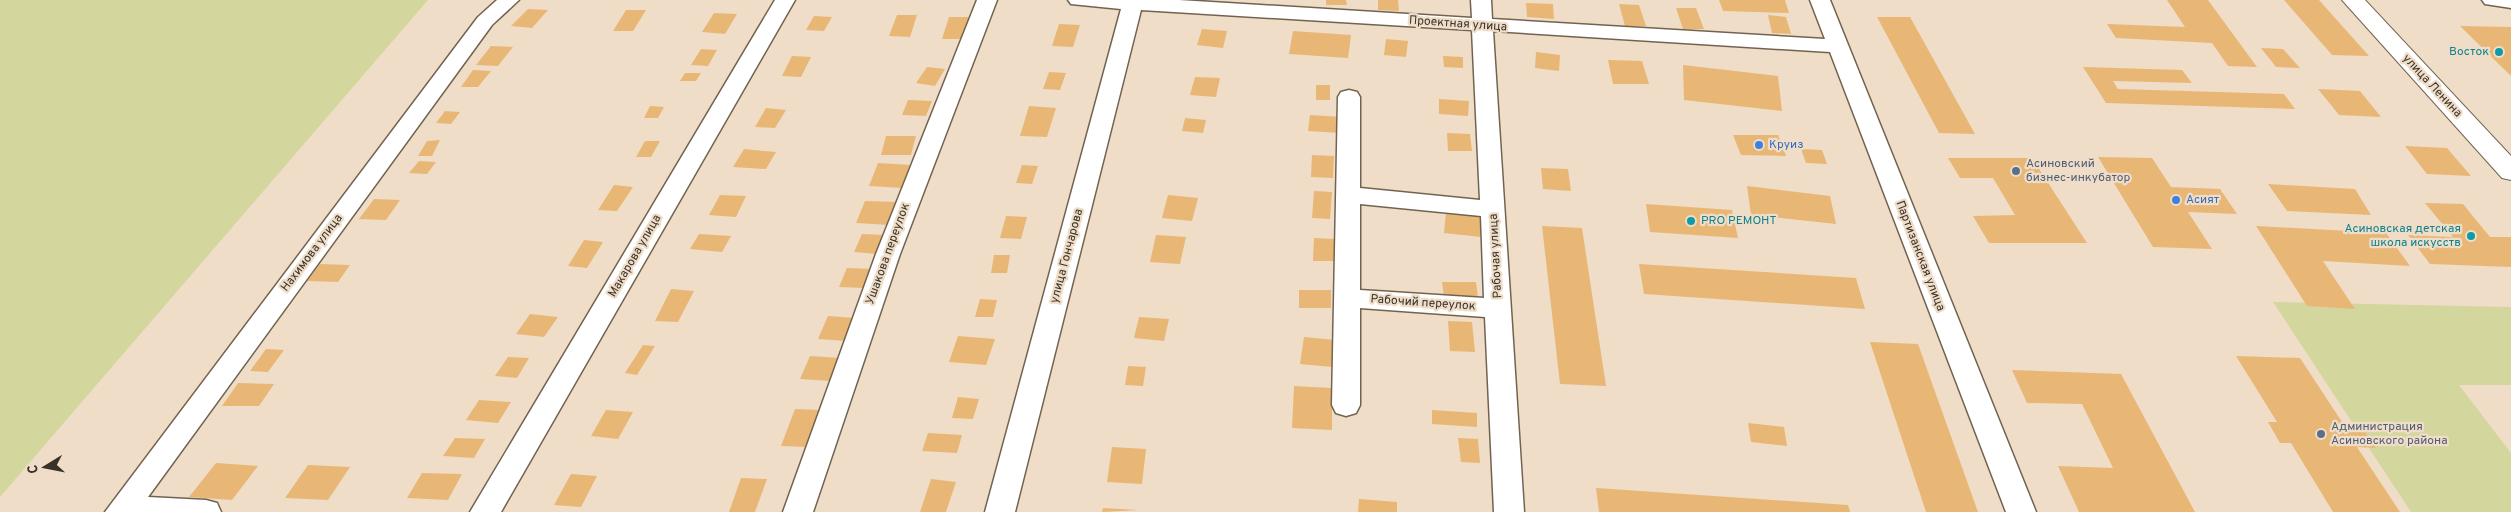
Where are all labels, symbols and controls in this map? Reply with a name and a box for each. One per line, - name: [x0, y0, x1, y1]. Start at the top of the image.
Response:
- street label: Проектная улица: [1408, 13, 1508, 35]
- place label: Восток: [2449, 44, 2489, 60]
- marker: Восток: [2493, 46, 2505, 58]
- street label: улица Ленина: [2399, 51, 2465, 121]
- place label: Круиз: [1769, 137, 1804, 153]
- marker: Круиз: [1753, 139, 1765, 151]
- place label: Асиновский бизнес-инкубатор: [2026, 156, 2131, 186]
- marker: Асиновский бизнес-инкубатор: [2010, 165, 2022, 177]
- place label: Асият: [2186, 192, 2220, 208]
- marker: Асият: [2170, 194, 2182, 206]
- street label: Партизанская улица: [1892, 198, 1948, 314]
- street label: Ушакова переулок: [862, 201, 914, 307]
- street label: улица Гончарова: [1047, 207, 1087, 305]
- street label: Нахимова улица: [278, 211, 346, 295]
- street label: Макарова улица: [605, 212, 665, 300]
- street label: Рабочая улица: [1486, 213, 1506, 299]
- place label: PRO РЕМОНТ: [1701, 213, 1776, 229]
- marker: PRO РЕМОНТ: [1685, 215, 1697, 227]
- place label: Асиновская детская школа искусств: [2344, 221, 2461, 251]
- marker: Асиновская детская школа искусств: [2465, 230, 2477, 242]
- street label: Рабочий переулок: [1370, 291, 1476, 315]
- place label: Администрация Асиновского района: [2331, 419, 2448, 449]
- marker: Администрация Асиновского района: [2315, 428, 2327, 440]
- north arrow: [20, 442, 70, 492]
- text: С: [25, 463, 43, 475]

